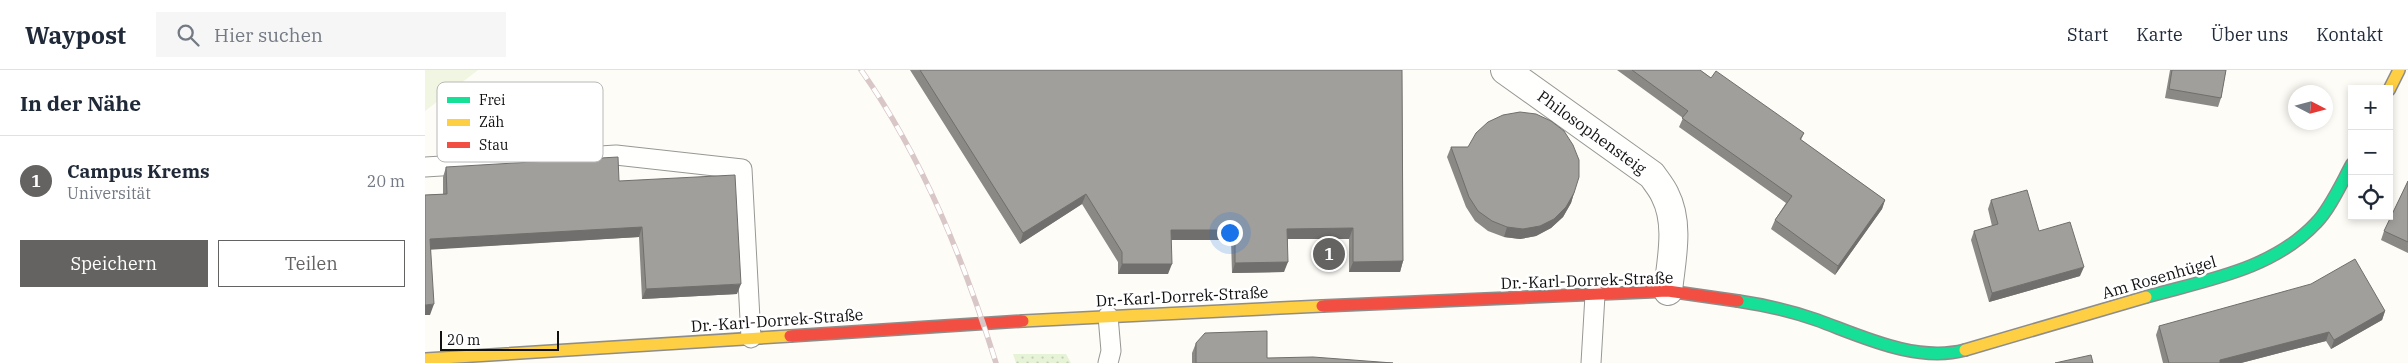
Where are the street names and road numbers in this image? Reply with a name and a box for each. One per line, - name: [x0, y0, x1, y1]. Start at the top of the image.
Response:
- street label: Philosophensteig: [1534, 86, 1651, 178]
- street label: Am Rosenhügel: [2100, 251, 2219, 303]
- street label: Dr.-Karl-Dorrek-Straße: [1500, 267, 1674, 293]
- street label: Dr.-Karl-Dorrek-Straße: [1095, 281, 1269, 311]
- street label: Dr.-Karl-Dorrek-Straße: [690, 304, 864, 336]

